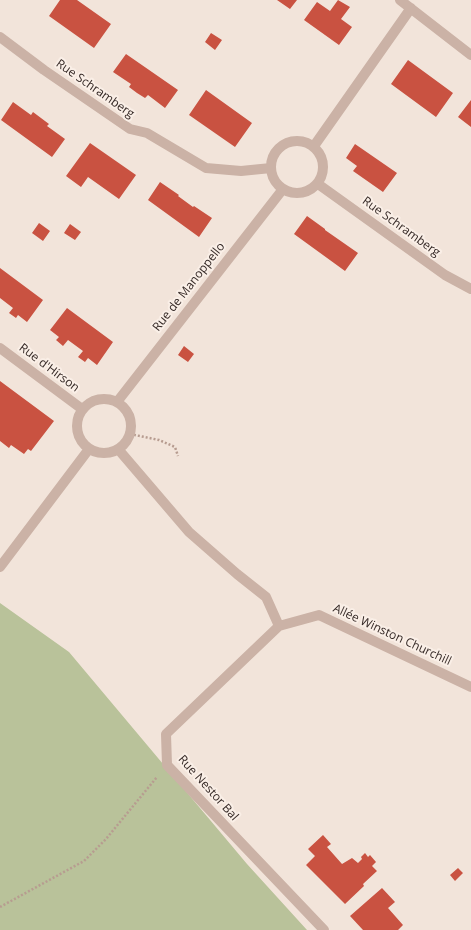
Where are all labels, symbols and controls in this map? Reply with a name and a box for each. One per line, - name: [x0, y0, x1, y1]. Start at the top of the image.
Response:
- street label: Rue Schramberg: [53, 57, 137, 121]
- street label: Rue Schramberg: [359, 194, 443, 260]
- street label: Rue de Manoppello: [150, 240, 228, 334]
- street label: Rue d'Hirson: [16, 341, 82, 395]
- street label: Allée Winston Churchill: [331, 601, 453, 669]
- street label: Rue Nestor Bal: [175, 752, 241, 824]

